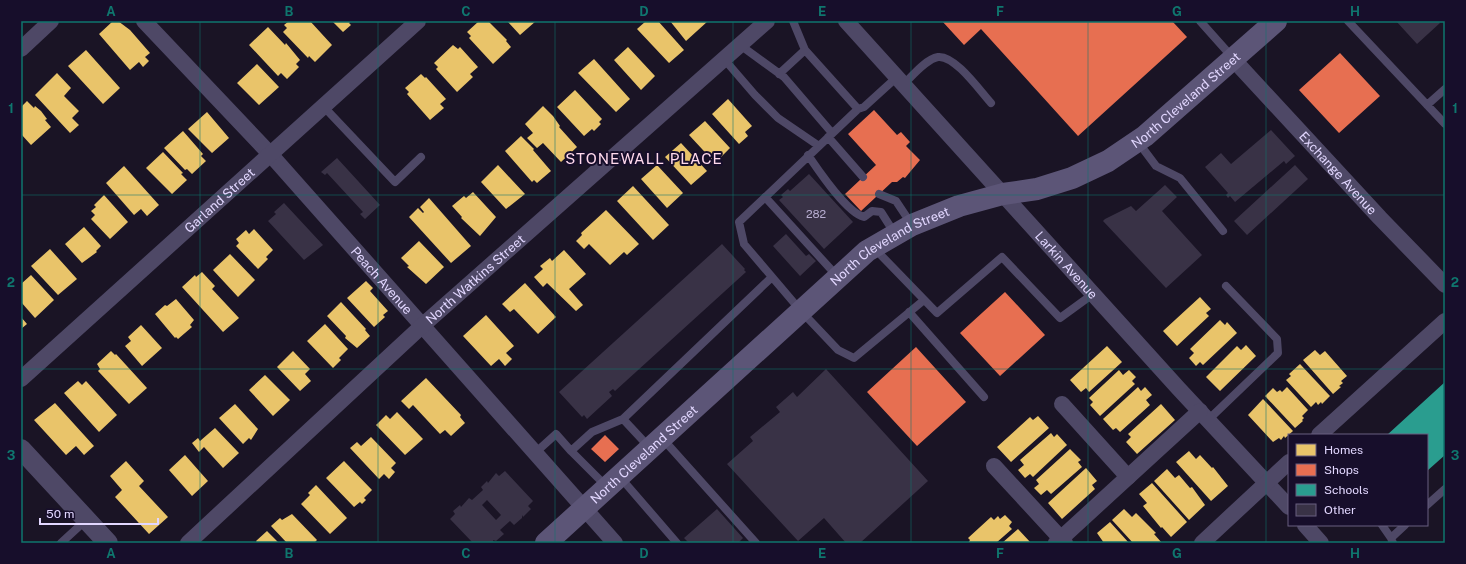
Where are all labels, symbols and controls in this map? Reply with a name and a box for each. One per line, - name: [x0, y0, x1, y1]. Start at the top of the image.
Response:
- text: A: [106, 4, 116, 19]
- text: B: [285, 4, 294, 19]
- text: C: [461, 4, 471, 19]
- text: D: [639, 4, 649, 19]
- text: E: [818, 4, 826, 19]
- text: F: [996, 4, 1004, 19]
- text: G: [1172, 4, 1182, 19]
- text: H: [1350, 4, 1360, 19]
- street label: North Cleveland Street: [1128, 49, 1243, 151]
- text: 1: [8, 101, 14, 116]
- text: 1: [1452, 101, 1458, 116]
- street label: Exchange Avenue: [1296, 128, 1380, 217]
- district label: STONEWALL PLACE: [565, 150, 723, 167]
- street label: Garland Street: [181, 165, 257, 236]
- street label: North Cleveland Street: [827, 203, 951, 288]
- house number: 282: [806, 208, 827, 220]
- street label: Larkin Avenue: [1032, 228, 1101, 302]
- street label: North Watkins Street: [422, 231, 528, 327]
- street label: Peach Avenue: [348, 243, 416, 317]
- text: 2: [7, 275, 15, 290]
- text: 2: [1451, 275, 1459, 290]
- street label: North Cleveland Street: [587, 402, 700, 506]
- legend: [1288, 434, 1428, 526]
- text: Homes: [1324, 443, 1363, 457]
- text: 3: [7, 448, 16, 463]
- text: 3: [1451, 448, 1460, 463]
- text: Shops: [1324, 463, 1359, 477]
- text: Schools: [1324, 483, 1369, 497]
- scale bar: [40, 500, 158, 526]
- text: Other: [1324, 503, 1356, 517]
- text: 50 m: [46, 507, 74, 521]
- text: A: [106, 546, 116, 561]
- text: B: [285, 546, 294, 561]
- text: C: [461, 546, 471, 561]
- text: D: [639, 546, 649, 561]
- text: E: [818, 546, 826, 561]
- text: F: [996, 546, 1004, 561]
- text: G: [1172, 546, 1182, 561]
- text: H: [1350, 546, 1360, 561]

